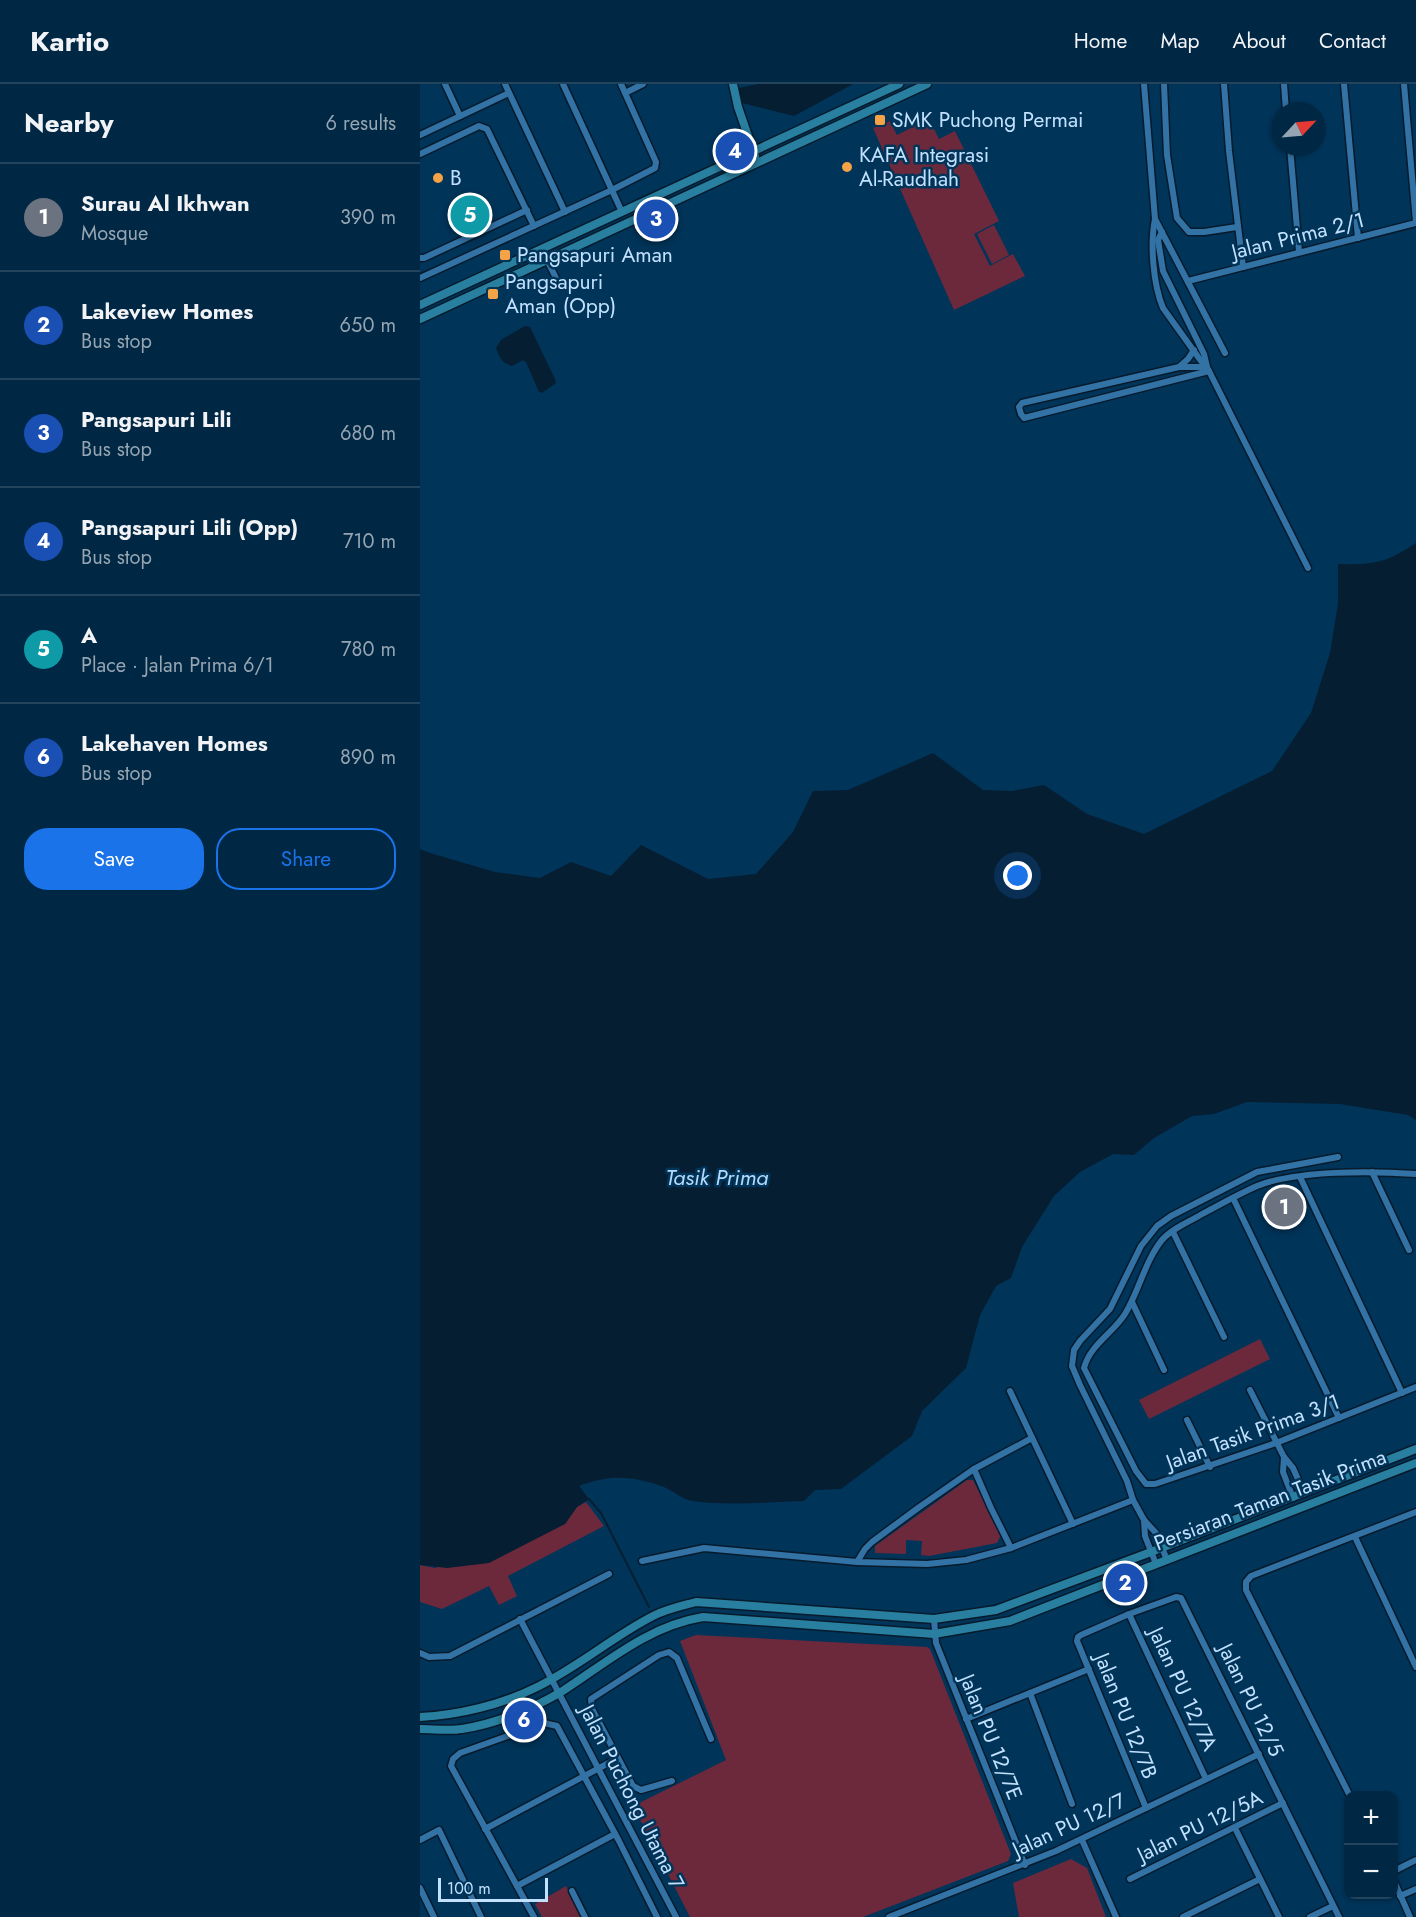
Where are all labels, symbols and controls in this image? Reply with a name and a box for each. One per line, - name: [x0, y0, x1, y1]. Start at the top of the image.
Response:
- text: Kartio: [30, 21, 109, 62]
- text: Home: [1074, 26, 1127, 56]
- text: Map: [1160, 26, 1200, 56]
- text: About: [1233, 26, 1286, 56]
- text: Contact: [1319, 26, 1386, 56]
- north arrow: [1272, 102, 1326, 156]
- text: Nearby: [24, 104, 113, 142]
- place label: SMK Puchong Permai: [892, 105, 1083, 135]
- text: 6 results: [326, 109, 396, 138]
- marker: SMK Puchong Permai: [873, 113, 887, 127]
- pin: 4: [716, 128, 754, 174]
- place label: KAFA Integrasi Al-Raudhah: [859, 140, 989, 194]
- marker: KAFA Integrasi Al-Raudhah: [840, 160, 854, 174]
- place label: B: [450, 163, 462, 193]
- marker: B: [431, 171, 445, 185]
- text: Surau Al Ikhwan: [81, 187, 250, 219]
- pin: 5: [451, 192, 490, 238]
- pin: 3: [636, 196, 676, 242]
- text: 1: [38, 203, 49, 232]
- text: 390 m: [340, 203, 396, 232]
- street label: Jalan Prima 2/1: [1225, 205, 1368, 268]
- text: Mosque: [81, 219, 148, 248]
- place label: Pangsapuri Aman: [517, 240, 673, 270]
- marker: Pangsapuri Aman: [498, 248, 512, 262]
- place label: Pangsapuri Aman (Opp): [505, 267, 616, 321]
- marker: Pangsapuri Aman (Opp): [486, 287, 500, 301]
- text: Lakeview Homes: [81, 295, 253, 327]
- text: 2: [37, 311, 50, 340]
- text: 650 m: [340, 311, 396, 340]
- text: Bus stop: [81, 327, 152, 356]
- text: Pangsapuri Lili: [81, 403, 232, 435]
- text: 3: [37, 419, 50, 448]
- text: 680 m: [340, 419, 396, 448]
- text: Bus stop: [81, 435, 152, 464]
- text: Pangsapuri Lili (Opp): [81, 511, 298, 543]
- text: 4: [37, 527, 50, 556]
- text: 710 m: [343, 527, 396, 556]
- text: Bus stop: [81, 543, 152, 572]
- text: A: [81, 619, 97, 651]
- text: 5: [37, 635, 50, 664]
- text: 780 m: [341, 635, 396, 664]
- text: Place · Jalan Prima 6/1: [81, 651, 274, 680]
- text: Lakehaven Homes: [81, 727, 268, 759]
- text: 6: [37, 743, 50, 772]
- text: 890 m: [340, 743, 396, 772]
- text: Bus stop: [81, 759, 152, 788]
- button: Save: [24, 828, 204, 890]
- button: Share: [216, 828, 396, 890]
- your location: [1003, 861, 1032, 890]
- water label: Tasik Prima: [665, 1161, 769, 1193]
- pin: 1: [1264, 1184, 1304, 1230]
- street label: Jalan Tasik Prima 3/1: [1159, 1387, 1344, 1478]
- street label: Persiaran Taman Tasik Prima: [1150, 1442, 1390, 1558]
- pin: 2: [1106, 1560, 1144, 1606]
- street label: Jalan PU 12/7A: [1140, 1620, 1225, 1756]
- street label: Jalan PU 12/5: [1209, 1636, 1291, 1762]
- street label: Jalan PU 12/7B: [1086, 1646, 1165, 1783]
- street label: Jalan PU 12/7E: [951, 1667, 1030, 1804]
- street label: Jalan Puchong Utama 7: [571, 1697, 692, 1894]
- pin: 6: [504, 1698, 544, 1742]
- street label: Jalan PU 12/5A: [1129, 1783, 1268, 1871]
- street label: Jalan PU 12/7: [1005, 1786, 1130, 1866]
- map controls: [1344, 1791, 1398, 1899]
- button: +: [1344, 1791, 1398, 1845]
- button: −: [1344, 1845, 1398, 1899]
- scale bar: [438, 1875, 548, 1902]
- text: 100 m: [447, 1877, 491, 1900]

